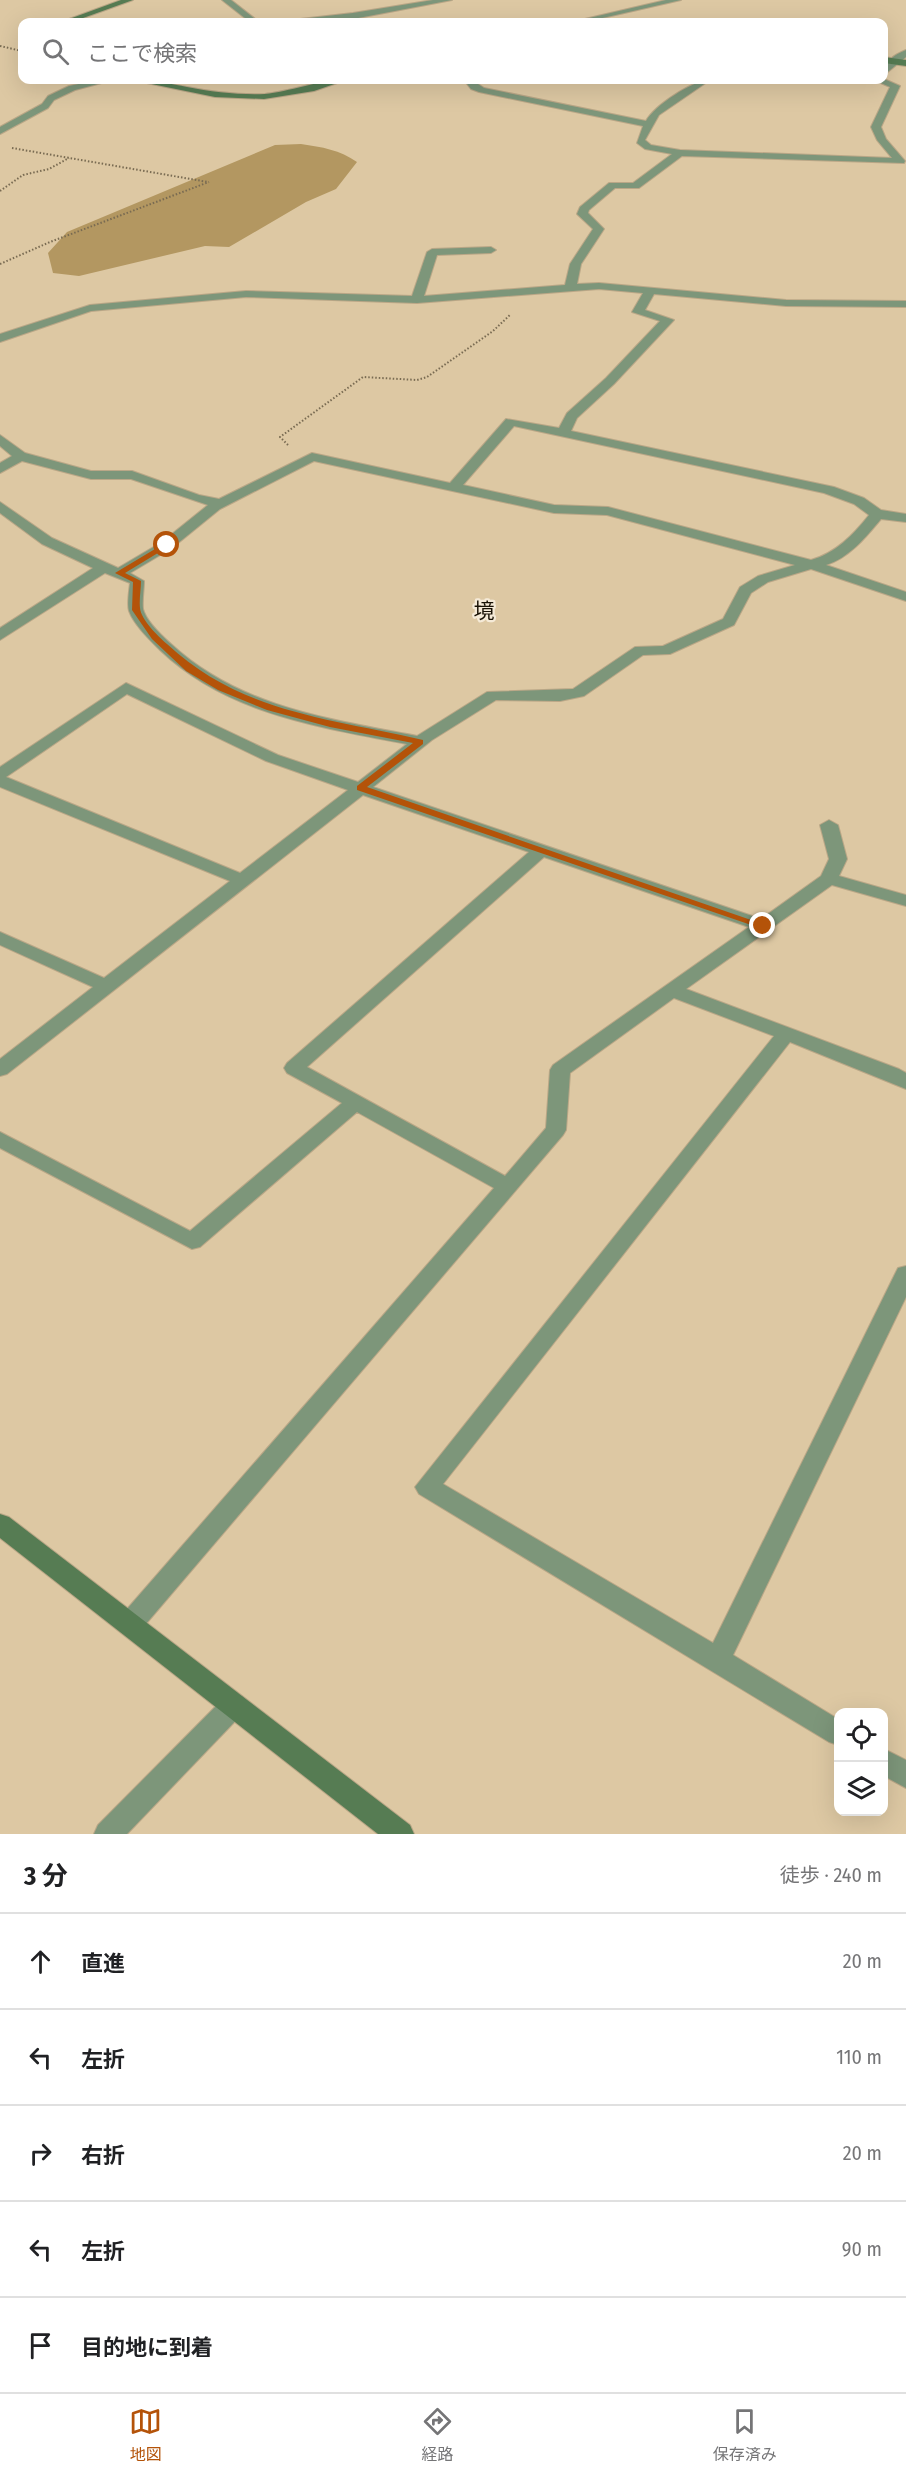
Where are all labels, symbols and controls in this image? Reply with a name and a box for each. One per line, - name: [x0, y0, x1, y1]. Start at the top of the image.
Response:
- search box: [18, 18, 888, 84]
- icon: search: [39, 35, 72, 68]
- text: ここで検索: [87, 40, 197, 67]
- route start: [153, 531, 179, 557]
- district label: 境: [474, 598, 495, 624]
- route end: [749, 912, 775, 938]
- map controls: [834, 1708, 888, 1816]
- button: locate: [834, 1708, 888, 1762]
- button: layers: [834, 1762, 888, 1816]
- text: 3 分: [24, 1861, 68, 1892]
- text: 徒歩 · 240 m: [780, 1863, 882, 1887]
- icon: ahead: [24, 1945, 57, 1978]
- text: 20 m: [843, 1949, 882, 1973]
- text: 直進: [81, 1950, 125, 1977]
- icon: left: [24, 2041, 57, 2074]
- text: 110 m: [836, 2045, 882, 2069]
- text: 左折: [81, 2046, 125, 2073]
- icon: right: [24, 2137, 57, 2170]
- text: 20 m: [843, 2141, 882, 2165]
- text: 右折: [81, 2142, 125, 2169]
- icon: left: [24, 2233, 57, 2266]
- text: 90 m: [842, 2237, 882, 2261]
- text: 左折: [81, 2238, 125, 2265]
- icon: arrive: [24, 2329, 57, 2362]
- text: 目的地に到着: [81, 2334, 213, 2361]
- tab: 地図: [129, 2405, 162, 2465]
- tab: 経路: [421, 2405, 454, 2465]
- tab: 保存済み: [713, 2405, 777, 2465]

